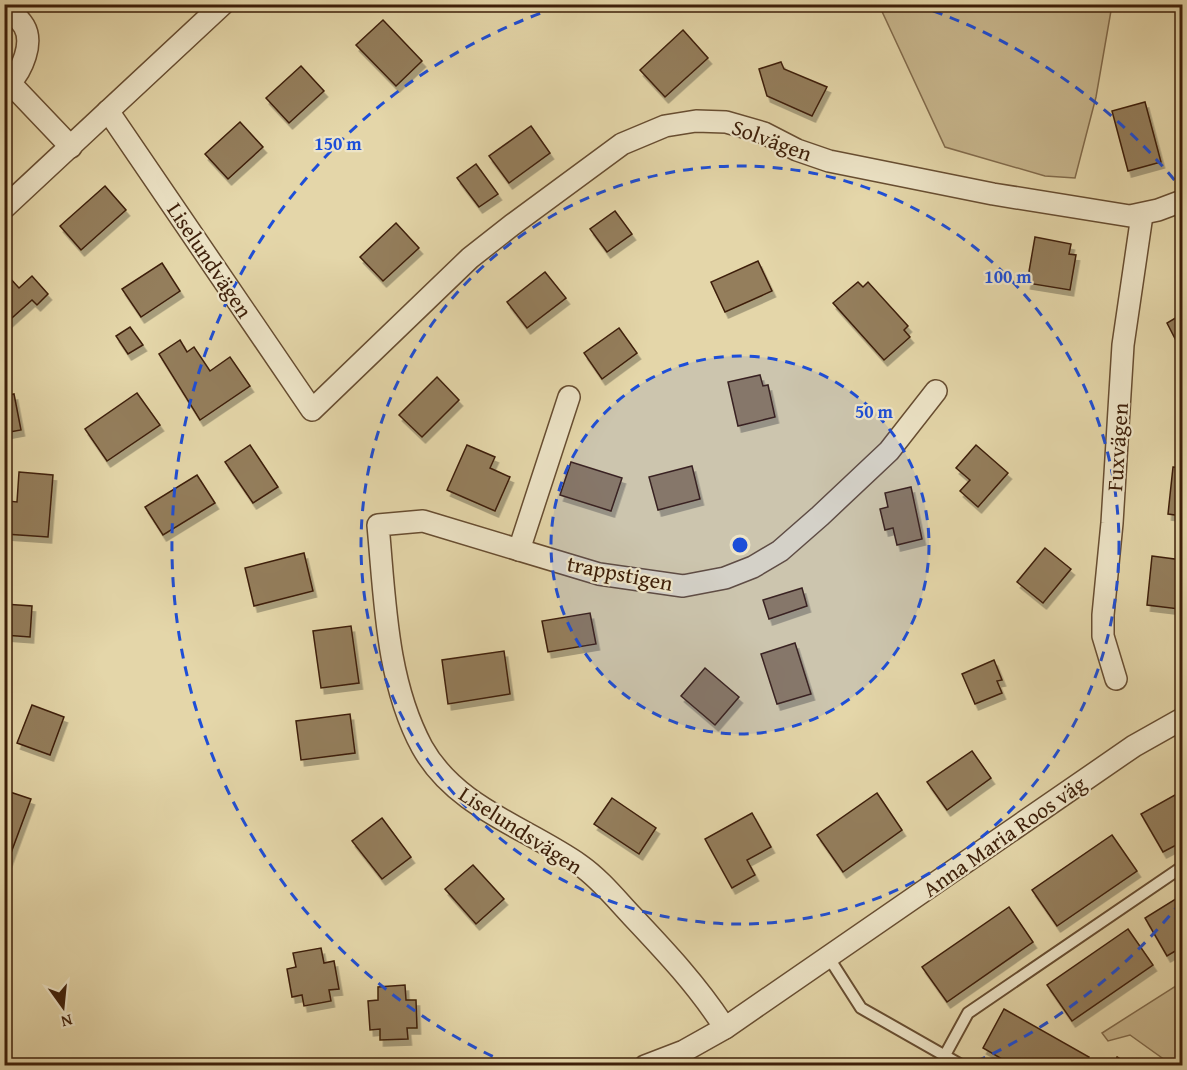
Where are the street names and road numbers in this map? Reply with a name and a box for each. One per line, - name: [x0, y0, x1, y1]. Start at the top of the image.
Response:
- street label: Solvägen: [727, 111, 817, 169]
- street label: Liselundvägen: [160, 196, 261, 325]
- street label: Fuxvägen: [1098, 401, 1136, 492]
- street label: trappstigen: [564, 547, 676, 599]
- street label: Anna Maria Roos väg: [916, 767, 1092, 905]
- street label: Liselundsvägen: [453, 778, 590, 882]

